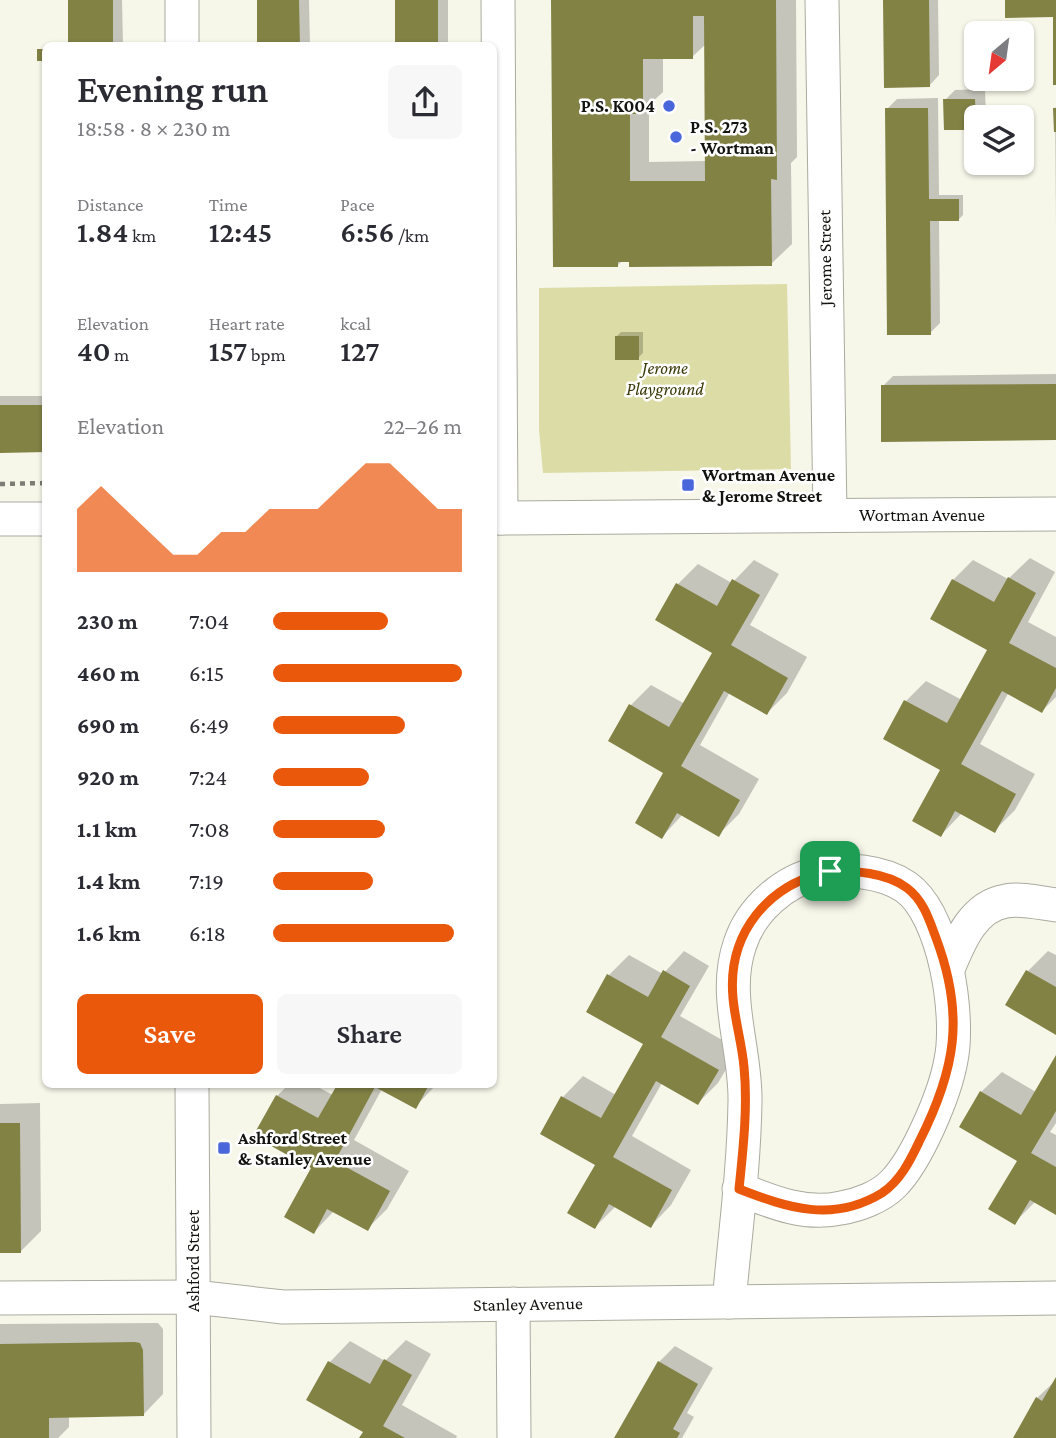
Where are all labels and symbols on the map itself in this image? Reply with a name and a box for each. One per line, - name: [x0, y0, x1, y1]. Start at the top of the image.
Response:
- north arrow: [964, 21, 1034, 91]
- place label: P.S. K004: [581, 96, 655, 116]
- marker: P.S. K004: [661, 98, 677, 114]
- place label: P.S. 273 - Wortman: [690, 117, 775, 158]
- marker: P.S. 273 - Wortman: [668, 129, 684, 145]
- street label: Jerome Street: [814, 209, 836, 308]
- park label: Jerome Playground: [626, 358, 704, 399]
- place label: Wortman Avenue & Jerome Street: [701, 465, 835, 506]
- marker: Wortman Avenue & Jerome Street: [680, 477, 696, 493]
- street label: Wortman Avenue: [859, 505, 985, 525]
- pin: [800, 841, 860, 901]
- place label: Ashford Street & Stanley Avenue: [237, 1128, 371, 1169]
- marker: Ashford Street & Stanley Avenue: [216, 1140, 232, 1156]
- street label: Ashford Street: [183, 1209, 203, 1312]
- street label: Stanley Avenue: [473, 1293, 583, 1315]

